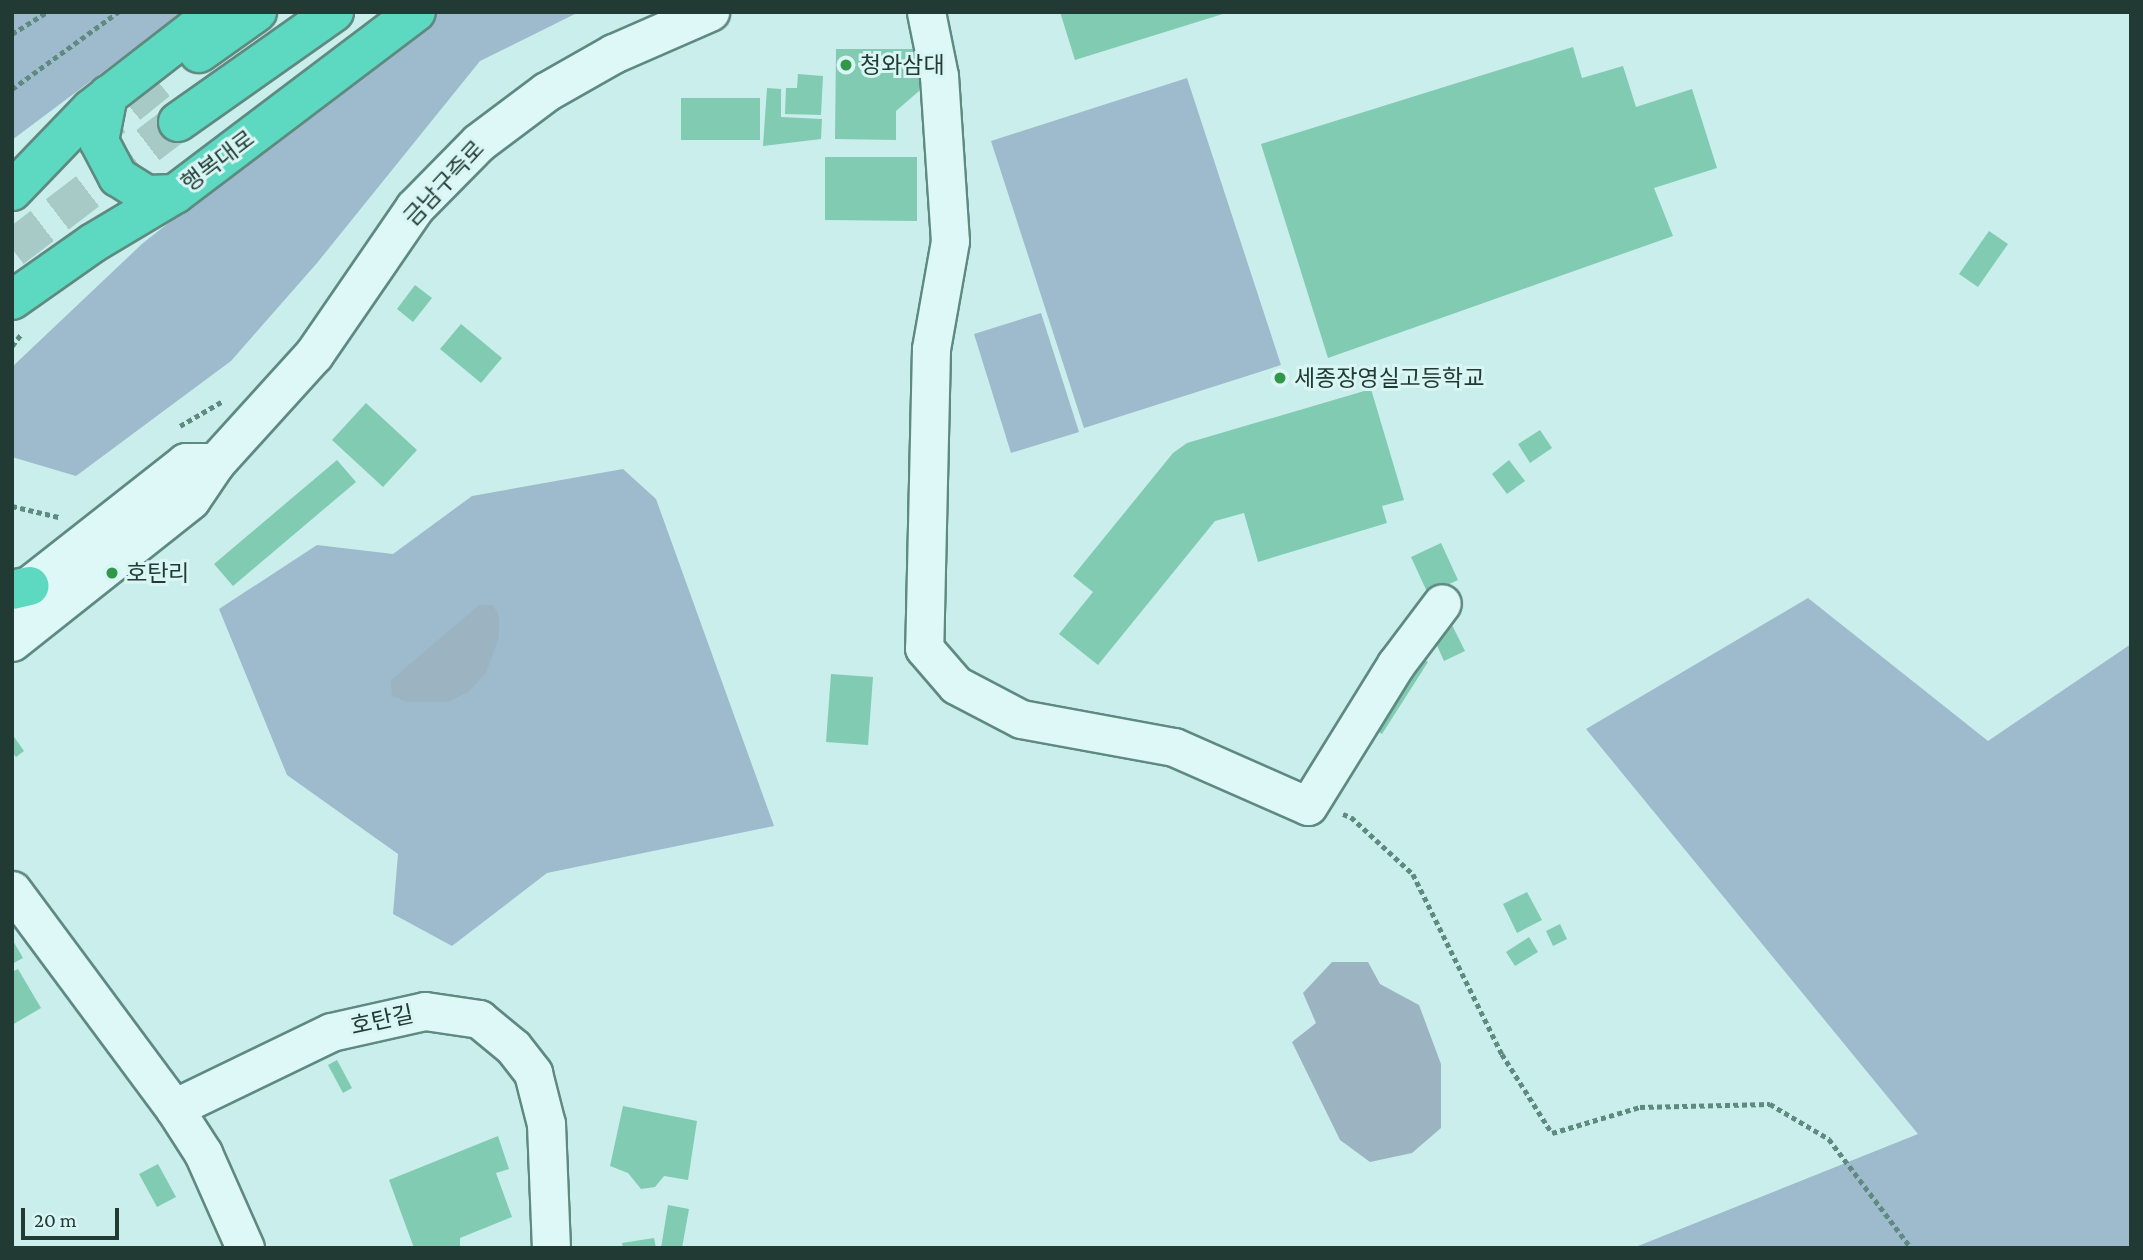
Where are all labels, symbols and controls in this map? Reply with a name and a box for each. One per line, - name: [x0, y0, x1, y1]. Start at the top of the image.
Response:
- place label: 청와삼대: [860, 51, 945, 79]
- marker: 청와삼대: [838, 57, 854, 73]
- street label: 행복대로: [176, 125, 260, 197]
- street label: 금남구즉로: [398, 135, 490, 231]
- place label: 세종장영실고등학교: [1294, 364, 1484, 392]
- marker: 세종장영실고등학교: [1272, 370, 1288, 386]
- place label: 호탄리: [126, 559, 189, 587]
- marker: 호탄리: [104, 565, 120, 581]
- street label: 호탄길: [348, 1000, 416, 1040]
- scale bar: [24, 1194, 122, 1238]
- text: 20 m: [34, 1208, 77, 1232]

